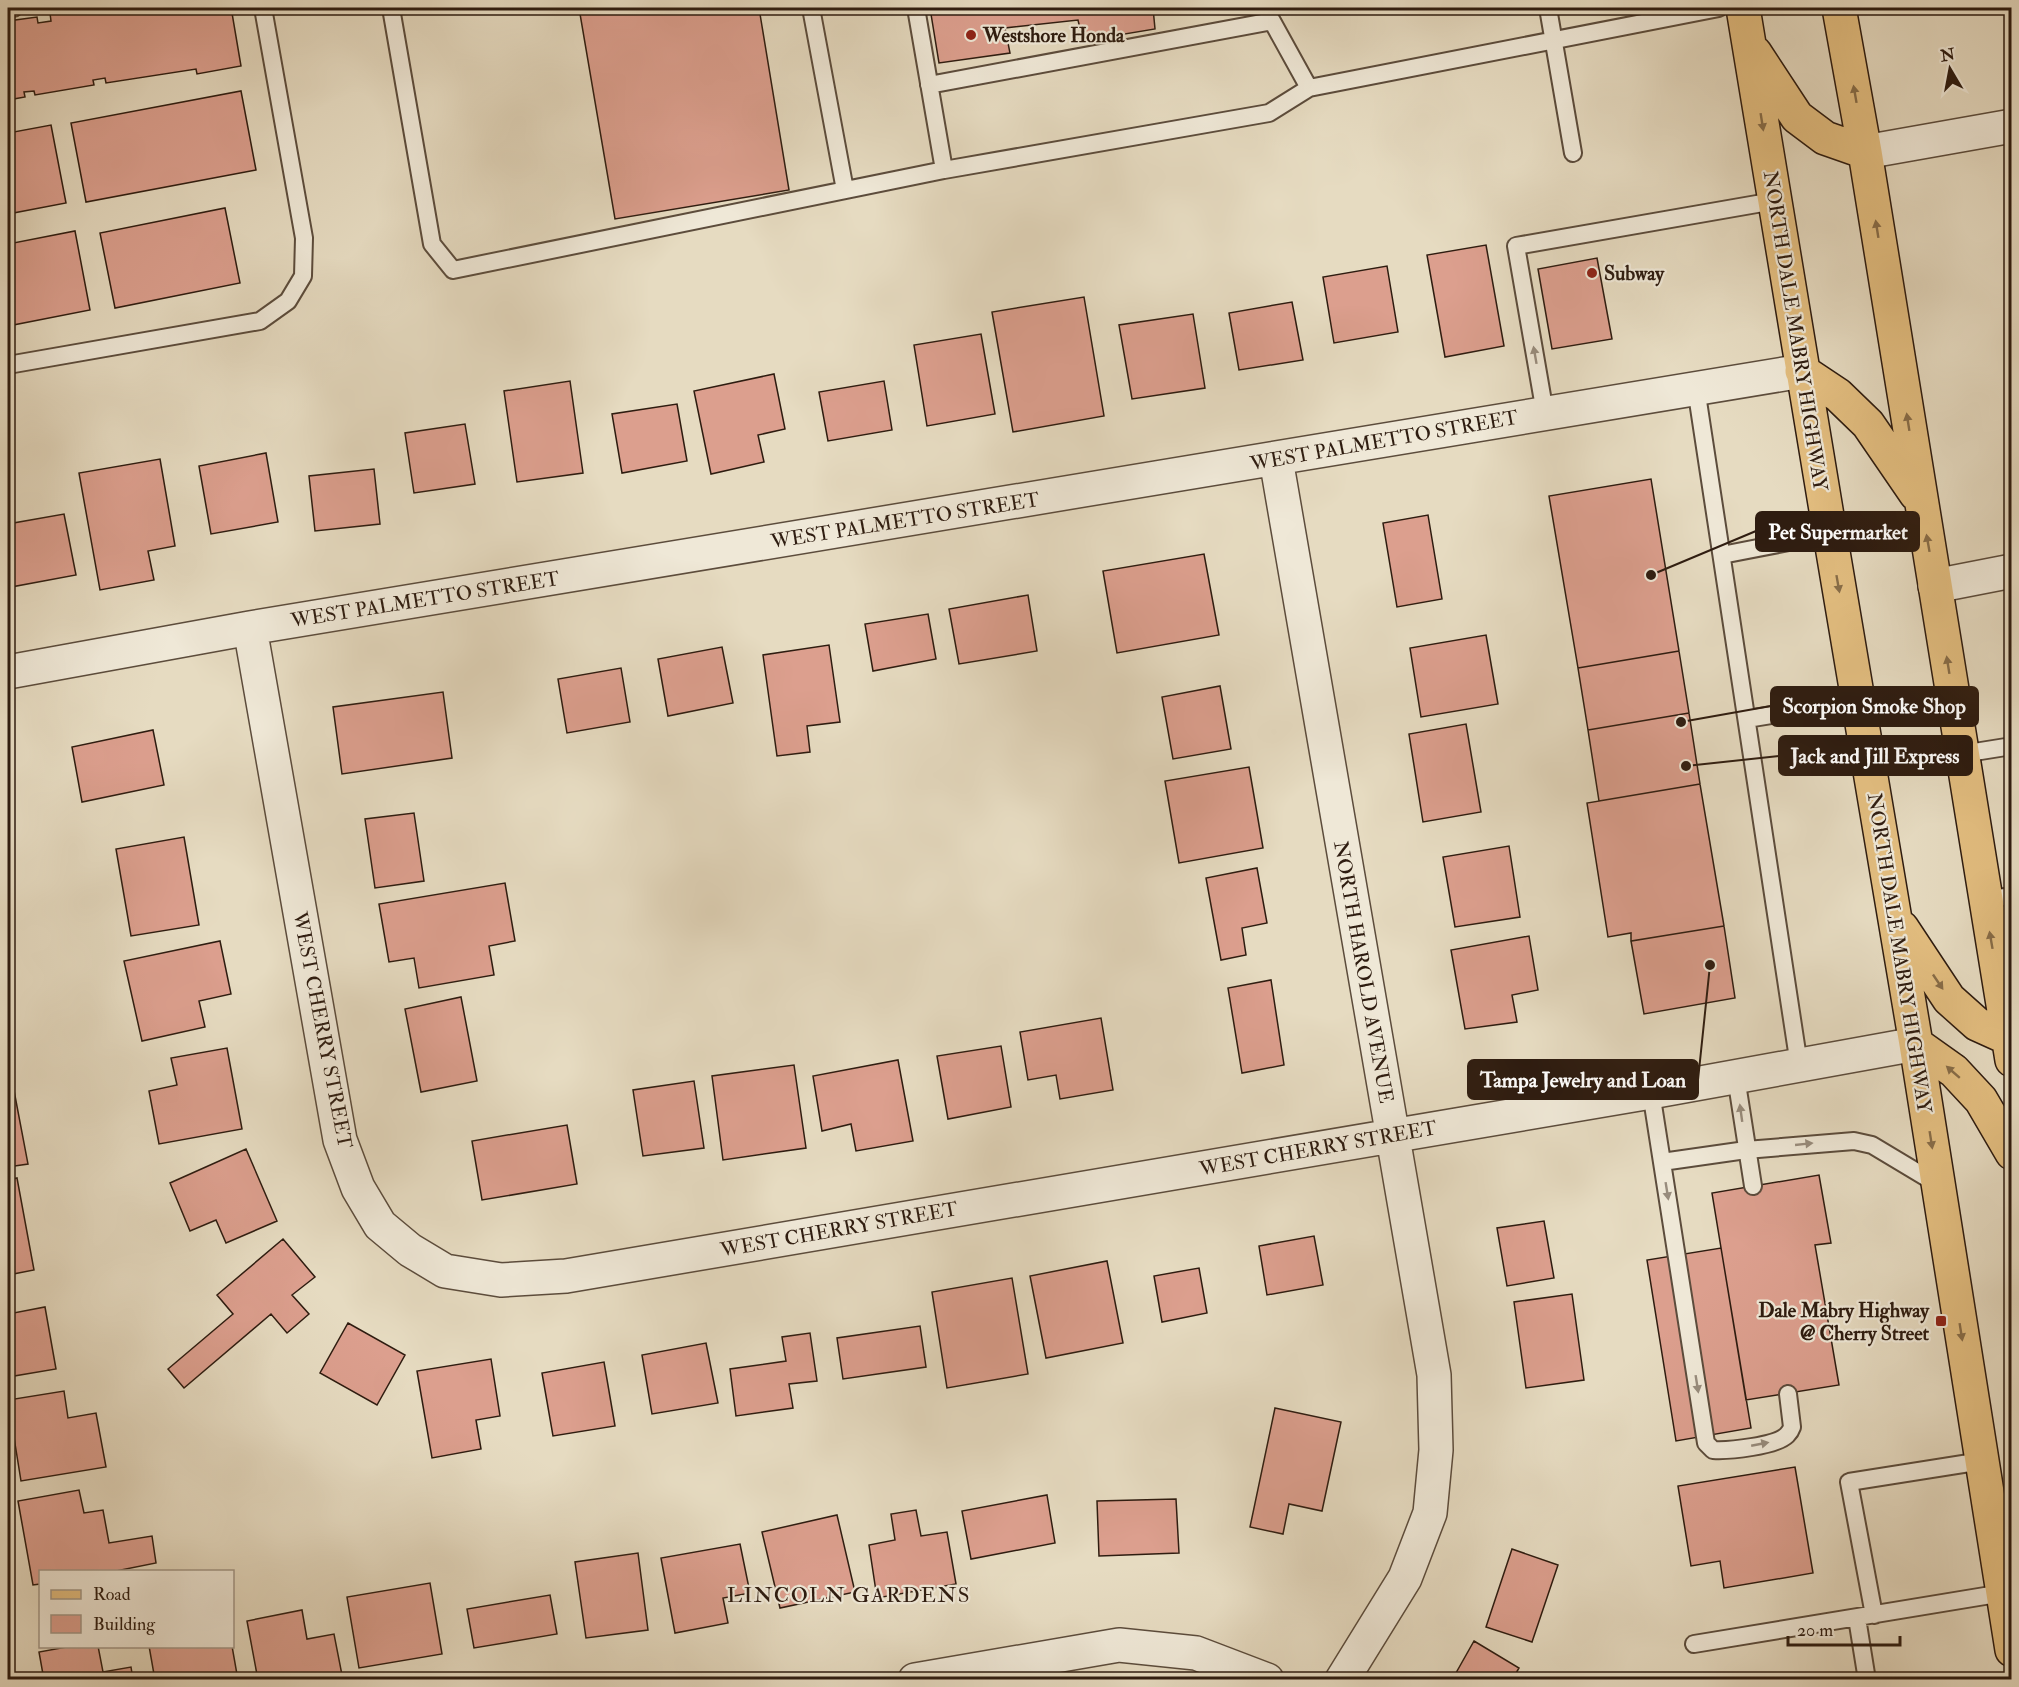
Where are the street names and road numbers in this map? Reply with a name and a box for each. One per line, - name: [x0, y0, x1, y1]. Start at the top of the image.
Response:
- street label: NORTH DALE MABRY HIGHWAY: [1758, 169, 1833, 494]
- street label: WEST PALMETTO STREET: [1247, 405, 1520, 477]
- street label: WEST PALMETTO STREET: [768, 487, 1041, 554]
- street label: WEST PALMETTO STREET: [288, 566, 561, 633]
- street label: NORTH DALE MABRY HIGHWAY: [1862, 791, 1937, 1116]
- street label: NORTH HAROLD AVENUE: [1328, 839, 1399, 1105]
- street label: WEST CHERRY STREET: [287, 909, 358, 1151]
- street label: WEST CHERRY STREET: [1197, 1115, 1439, 1182]
- street label: WEST CHERRY STREET: [718, 1196, 960, 1263]

